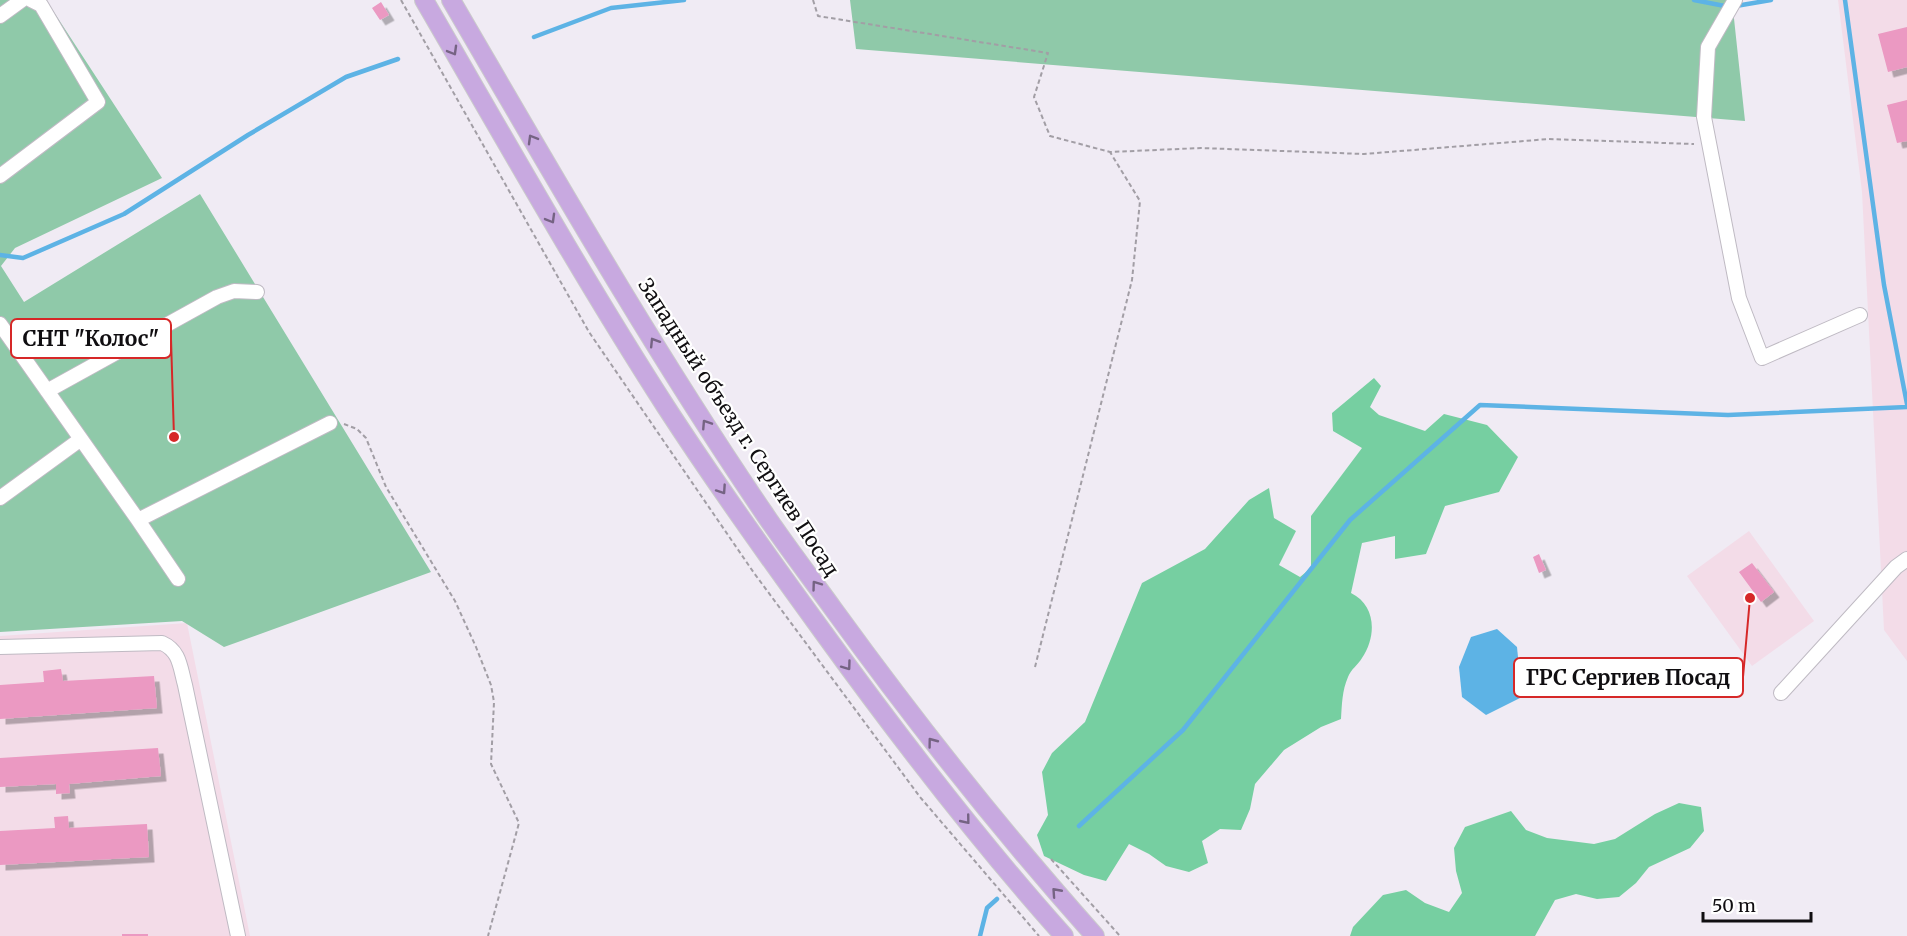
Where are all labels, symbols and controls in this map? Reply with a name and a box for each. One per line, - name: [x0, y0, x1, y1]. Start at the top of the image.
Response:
- one-way arrow: [446, 44, 457, 55]
- one-way arrow: [527, 135, 539, 145]
- one-way arrow: [544, 213, 555, 223]
- street label: Западный объезд г. Сергиев Посад: [633, 273, 845, 581]
- callout: СНТ "Колос": [11, 319, 171, 358]
- text: СНТ "Колос": [23, 325, 159, 352]
- one-way arrow: [649, 338, 661, 348]
- one-way arrow: [702, 420, 713, 431]
- one-way arrow: [714, 484, 726, 494]
- one-way arrow: [812, 581, 823, 592]
- callout: ГРС Сергиев Посад: [1514, 658, 1743, 697]
- one-way arrow: [840, 659, 851, 670]
- text: ГРС Сергиев Посад: [1526, 664, 1731, 691]
- one-way arrow: [929, 737, 940, 748]
- one-way arrow: [959, 814, 970, 825]
- scale bar: [1703, 885, 1811, 923]
- one-way arrow: [1052, 889, 1063, 899]
- text: 50 m: [1712, 894, 1756, 917]

